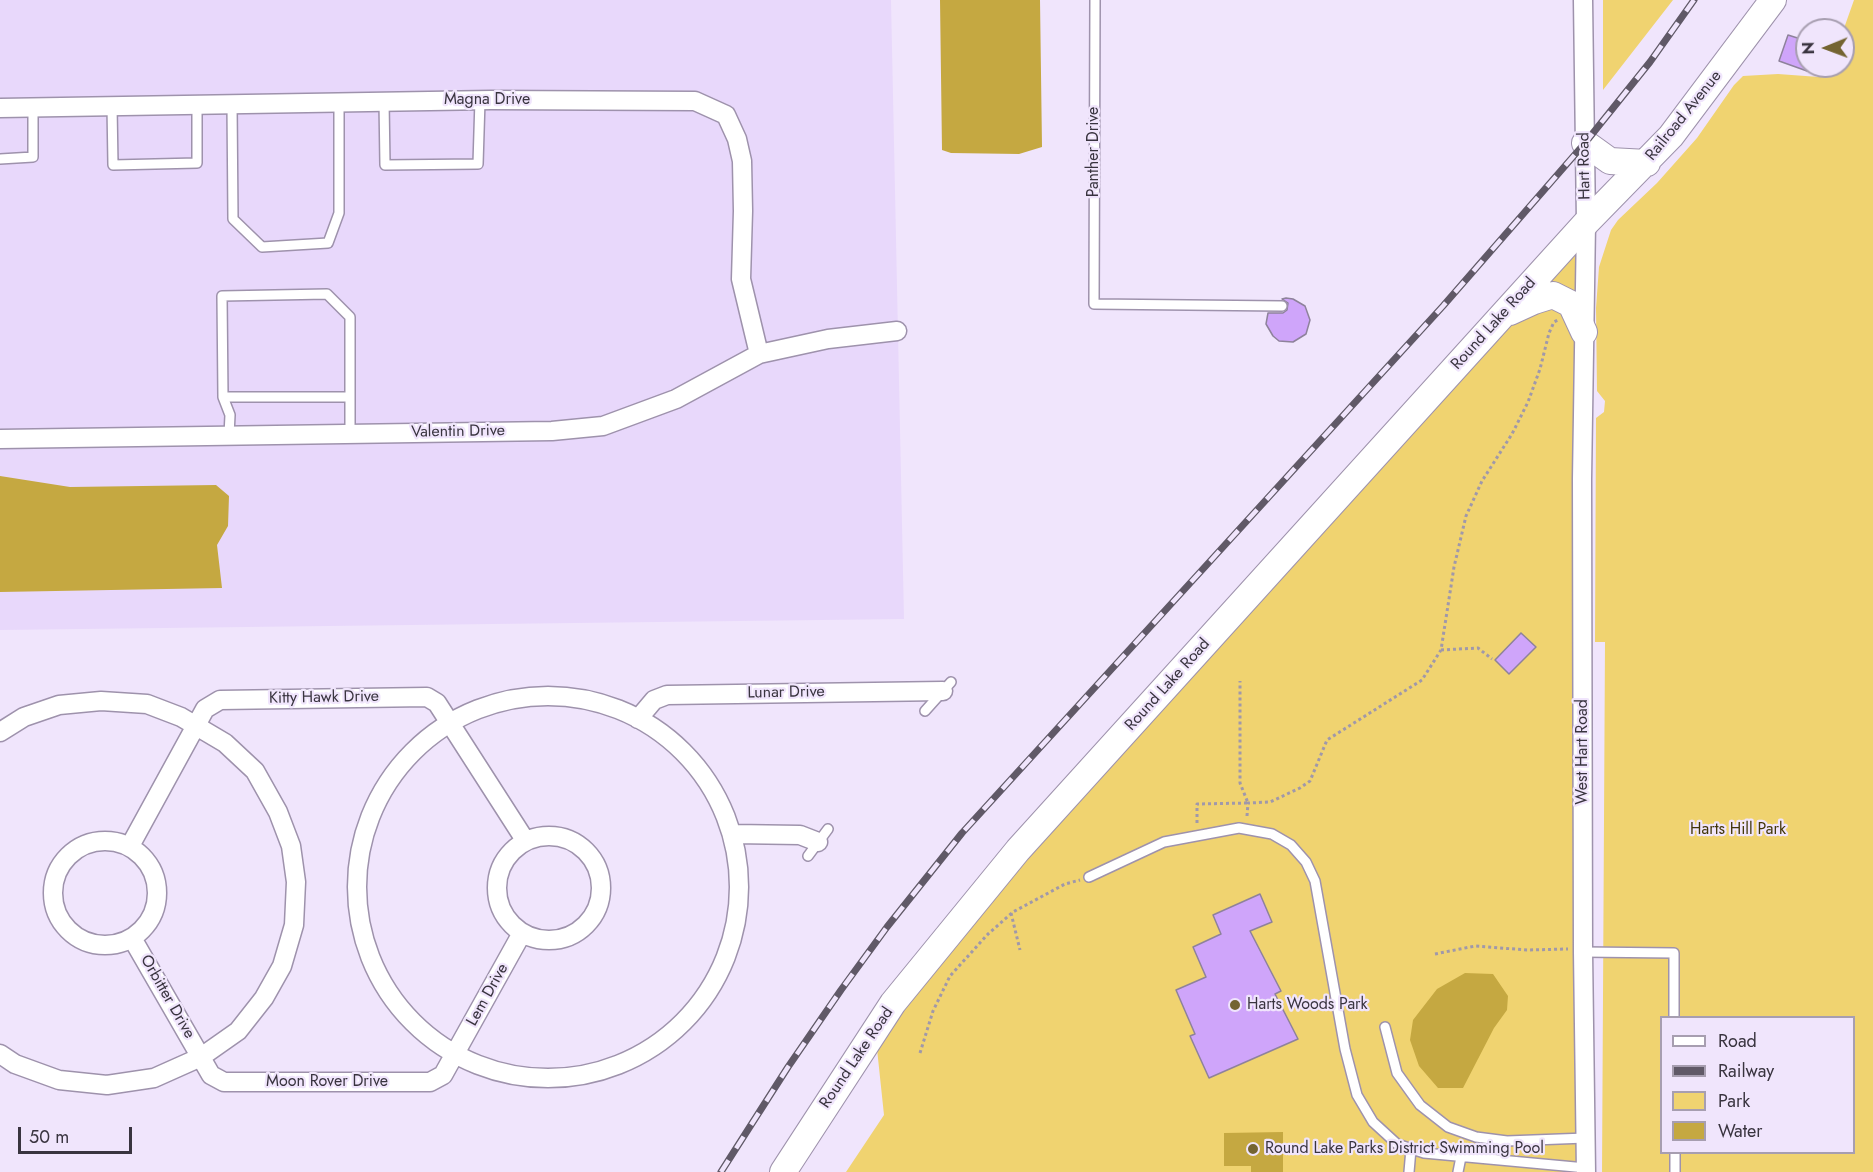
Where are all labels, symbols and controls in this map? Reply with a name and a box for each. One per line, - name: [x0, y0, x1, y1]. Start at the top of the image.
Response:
- north arrow: [1795, 18, 1855, 78]
- text: N: [1797, 42, 1820, 55]
- street label: Railroad Avenue: [1642, 67, 1726, 165]
- street label: Magna Drive: [444, 90, 530, 110]
- street label: Panther Drive: [1084, 107, 1104, 197]
- street label: Hart Road: [1575, 132, 1595, 200]
- street label: Round Lake Road: [1447, 274, 1541, 374]
- street label: Valentin Drive: [411, 422, 505, 442]
- street label: Round Lake Road: [1121, 635, 1215, 735]
- street label: Lunar Drive: [747, 683, 825, 703]
- street label: Kitty Hawk Drive: [269, 687, 379, 709]
- street label: West Hart Road: [1573, 699, 1593, 805]
- park label: Harts Hill Park: [1690, 820, 1786, 840]
- street label: Orbitter Drive: [135, 952, 199, 1042]
- street label: Lem Drive: [463, 960, 513, 1030]
- place label: Harts Woods Park: [1247, 995, 1368, 1015]
- marker: Harts Woods Park: [1228, 998, 1242, 1012]
- street label: Round Lake Road: [816, 1004, 898, 1112]
- legend: [1660, 1016, 1855, 1154]
- text: Road: [1718, 1028, 1757, 1054]
- text: Railway: [1718, 1058, 1774, 1084]
- street label: Moon Rover Drive: [266, 1072, 388, 1092]
- text: Park: [1718, 1088, 1750, 1114]
- scale bar: [21, 1115, 135, 1153]
- text: Water: [1718, 1118, 1762, 1144]
- text: 50 m: [29, 1124, 69, 1150]
- place label: Round Lake Parks District Swimming Pool: [1265, 1139, 1544, 1159]
- marker: Round Lake Parks District Swimming Pool: [1246, 1142, 1260, 1156]

